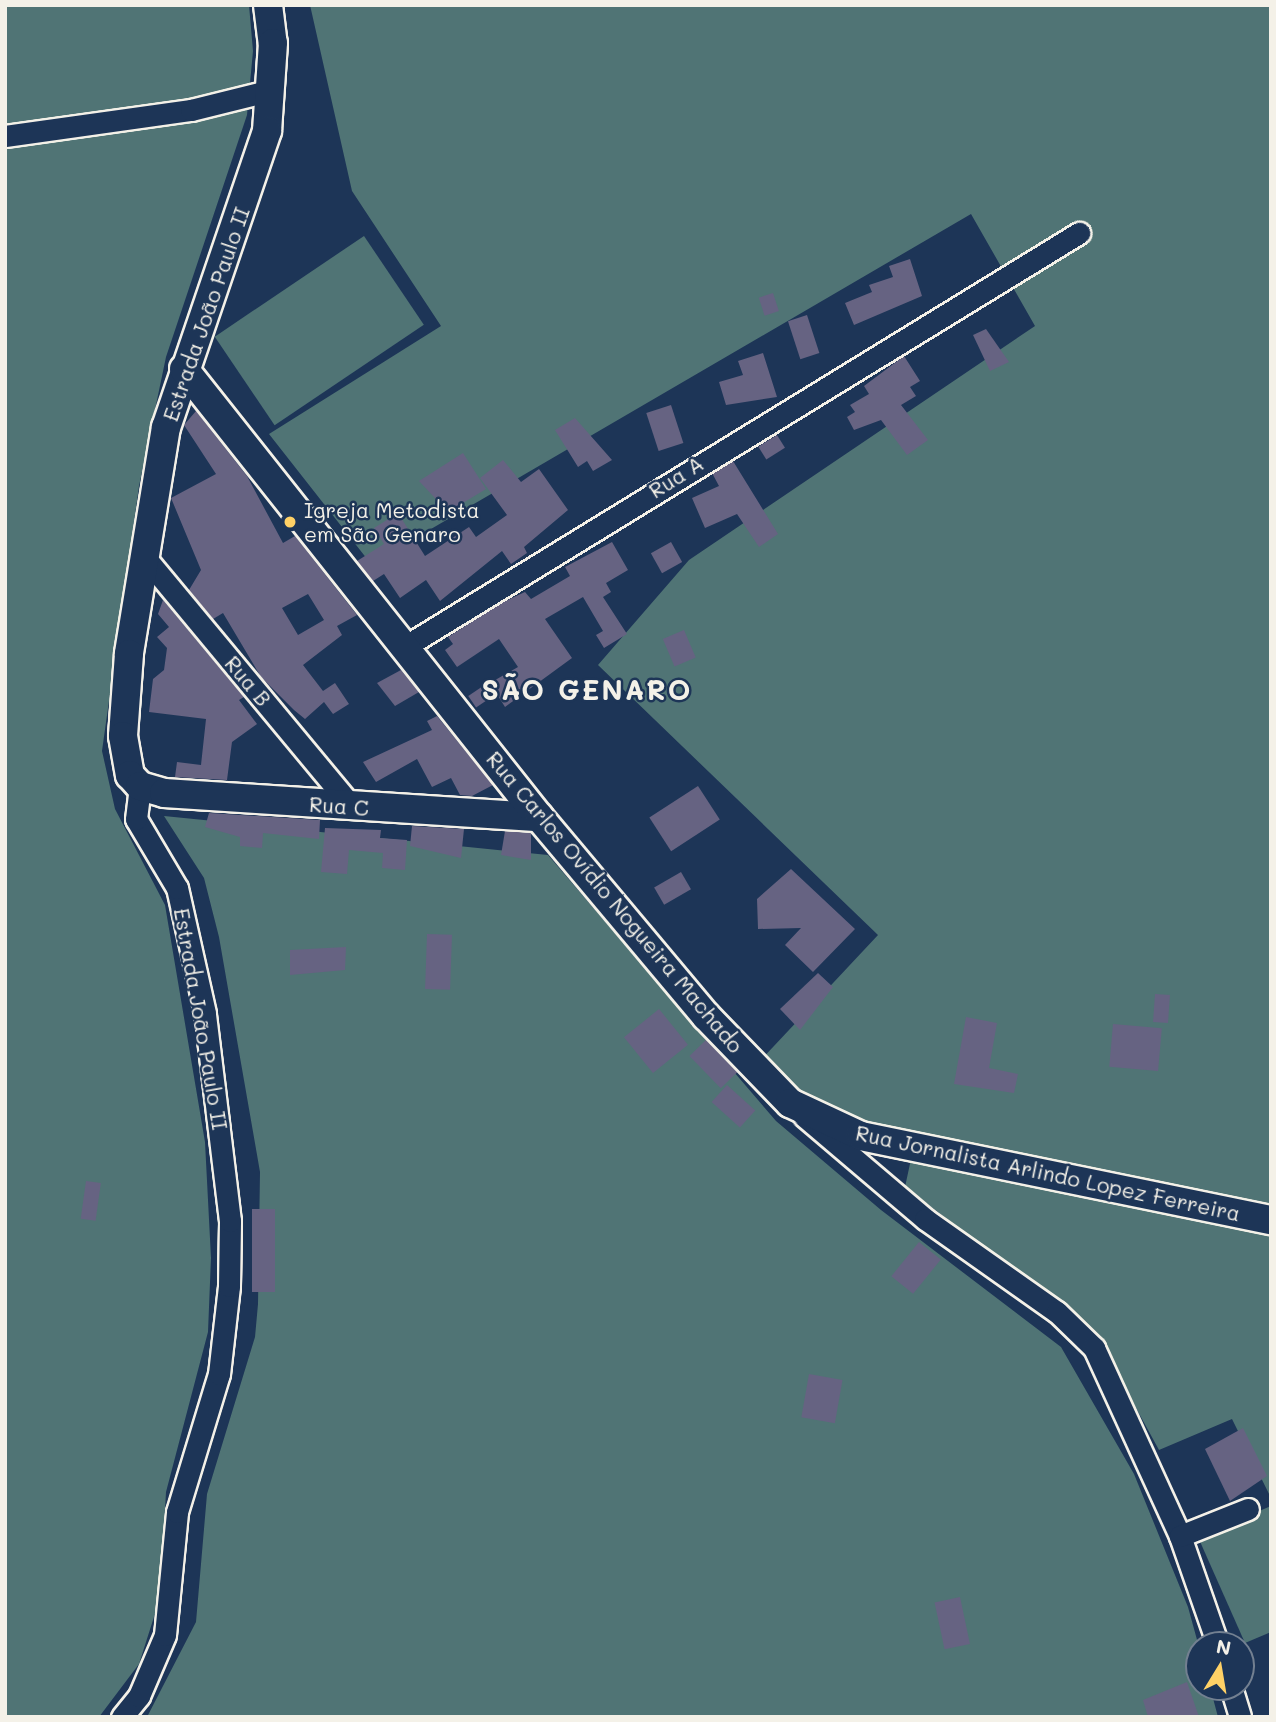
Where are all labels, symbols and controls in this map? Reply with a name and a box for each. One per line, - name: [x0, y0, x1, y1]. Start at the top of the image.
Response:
- street label: Estrada João Paulo II: [158, 204, 254, 424]
- street label: Rua A: [644, 451, 708, 503]
- place label: Igreja Metodista em São Genaro: [304, 497, 479, 547]
- marker: Igreja Metodista em São Genaro: [282, 514, 298, 530]
- street label: Rua B: [220, 651, 276, 711]
- district label: SÃO GENARO: [483, 672, 691, 706]
- street label: Rua Carlos Ovídio Nogueira Machado: [481, 746, 749, 1058]
- street label: Rua C: [308, 791, 370, 821]
- street label: Estrada João Paulo II: [169, 906, 233, 1132]
- street label: Rua Jornalista Arlindo Lopez Ferreira: [853, 1120, 1243, 1226]
- north arrow: [1185, 1631, 1255, 1701]
- text: N: [1214, 1633, 1233, 1661]

